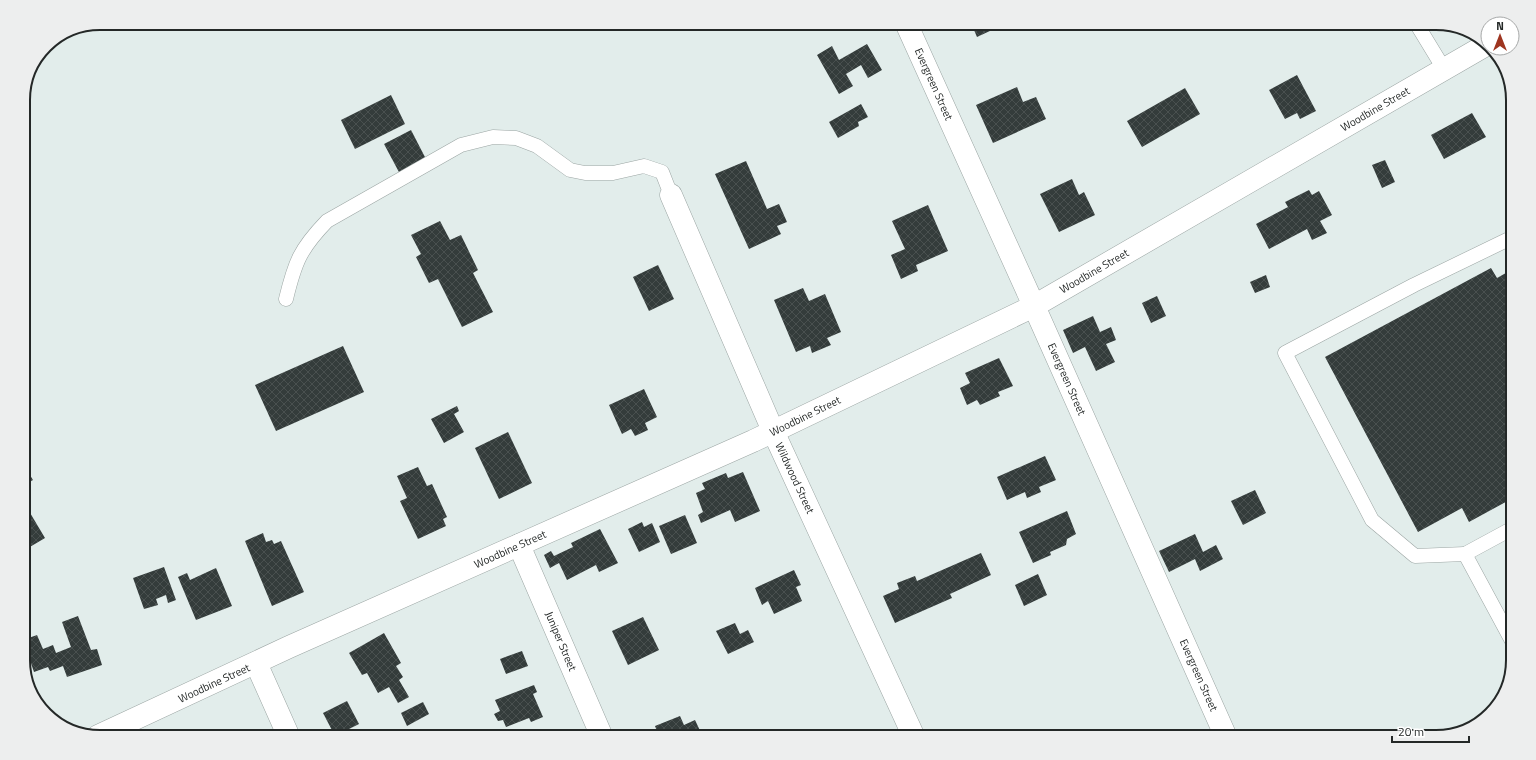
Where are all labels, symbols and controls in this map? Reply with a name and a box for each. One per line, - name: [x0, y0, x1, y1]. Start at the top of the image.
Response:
- north arrow: [1480, 16, 1520, 56]
- text: N: [1496, 18, 1504, 34]
- street label: Evergreen Street: [911, 45, 957, 123]
- street label: Woodbine Street: [1337, 83, 1413, 135]
- street label: Woodbine Street: [1056, 245, 1132, 297]
- street label: Evergreen Street: [1044, 340, 1090, 418]
- street label: Woodbine Street: [767, 392, 843, 440]
- street label: Wildwood Street: [771, 440, 819, 516]
- street label: Woodbine Street: [471, 526, 549, 572]
- street label: Juniper Street: [541, 609, 581, 673]
- street label: Evergreen Street: [1176, 636, 1222, 714]
- street label: Woodbine Street: [176, 659, 253, 707]
- scale bar: [1392, 718, 1469, 744]
- text: 20 m: [1398, 722, 1424, 741]

